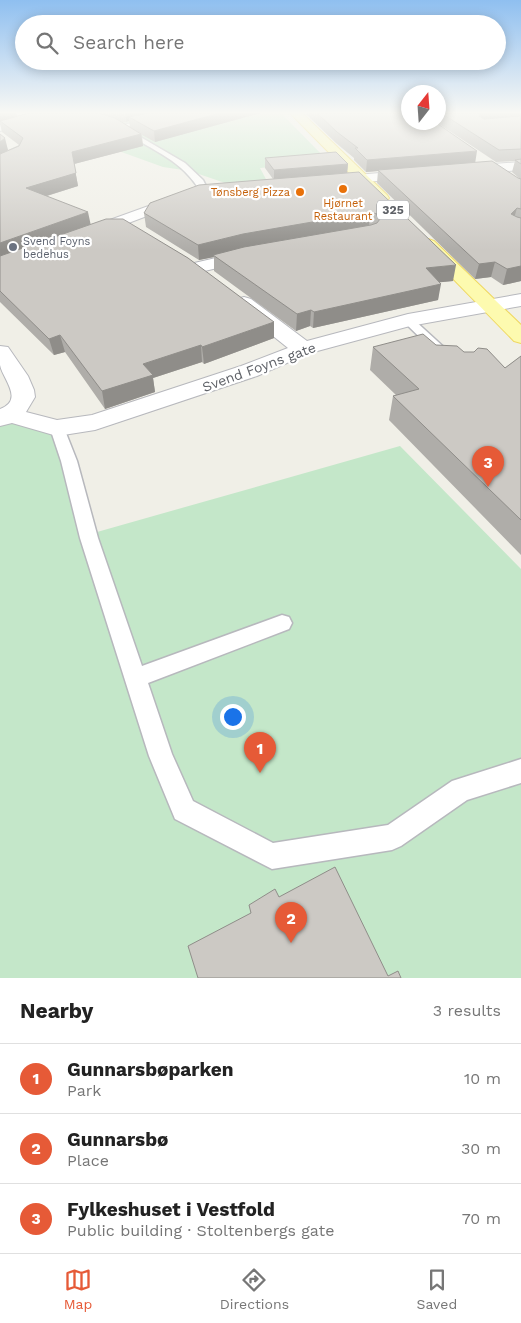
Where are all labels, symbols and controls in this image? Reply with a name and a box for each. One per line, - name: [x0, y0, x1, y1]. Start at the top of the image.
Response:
- search box: [15, 15, 506, 70]
- icon: search: [33, 29, 61, 57]
- text: Search here: [73, 31, 184, 54]
- north arrow: [401, 85, 446, 130]
- marker: Hjørnet Restaurant: [337, 183, 349, 195]
- place label: Tønsberg Pizza: [211, 186, 290, 199]
- marker: Tønsberg Pizza: [294, 186, 306, 198]
- place label: Hjørnet Restaurant: [314, 197, 373, 223]
- road number: 325: [377, 200, 409, 220]
- place label: Svend Foyns bedehus: [23, 235, 91, 261]
- marker: Svend Foyns bedehus: [7, 241, 19, 253]
- street label: Svend Foyns gate: [200, 339, 318, 395]
- pin: 3: [472, 446, 504, 487]
- your location: [220, 704, 246, 730]
- pin: 1: [244, 732, 276, 773]
- pin: 2: [275, 902, 307, 943]
- text: Nearby: [20, 998, 93, 1023]
- text: 3 results: [433, 1001, 501, 1020]
- text: Gunnarsbøparken: [67, 1058, 234, 1081]
- text: 1: [33, 1069, 39, 1088]
- text: 10 m: [464, 1069, 501, 1088]
- text: Park: [67, 1081, 101, 1100]
- text: Gunnarsbø: [67, 1128, 169, 1151]
- text: 2: [31, 1139, 41, 1158]
- text: 30 m: [461, 1139, 501, 1158]
- text: Place: [67, 1151, 109, 1170]
- text: Fylkeshuset i Vestfold: [67, 1198, 275, 1221]
- text: 3: [31, 1209, 41, 1228]
- text: 70 m: [462, 1209, 501, 1228]
- text: Public building · Stoltenbergs gate: [67, 1221, 334, 1240]
- tab: Map: [64, 1266, 92, 1312]
- tab: Directions: [220, 1266, 289, 1312]
- tab: Saved: [417, 1266, 457, 1312]

